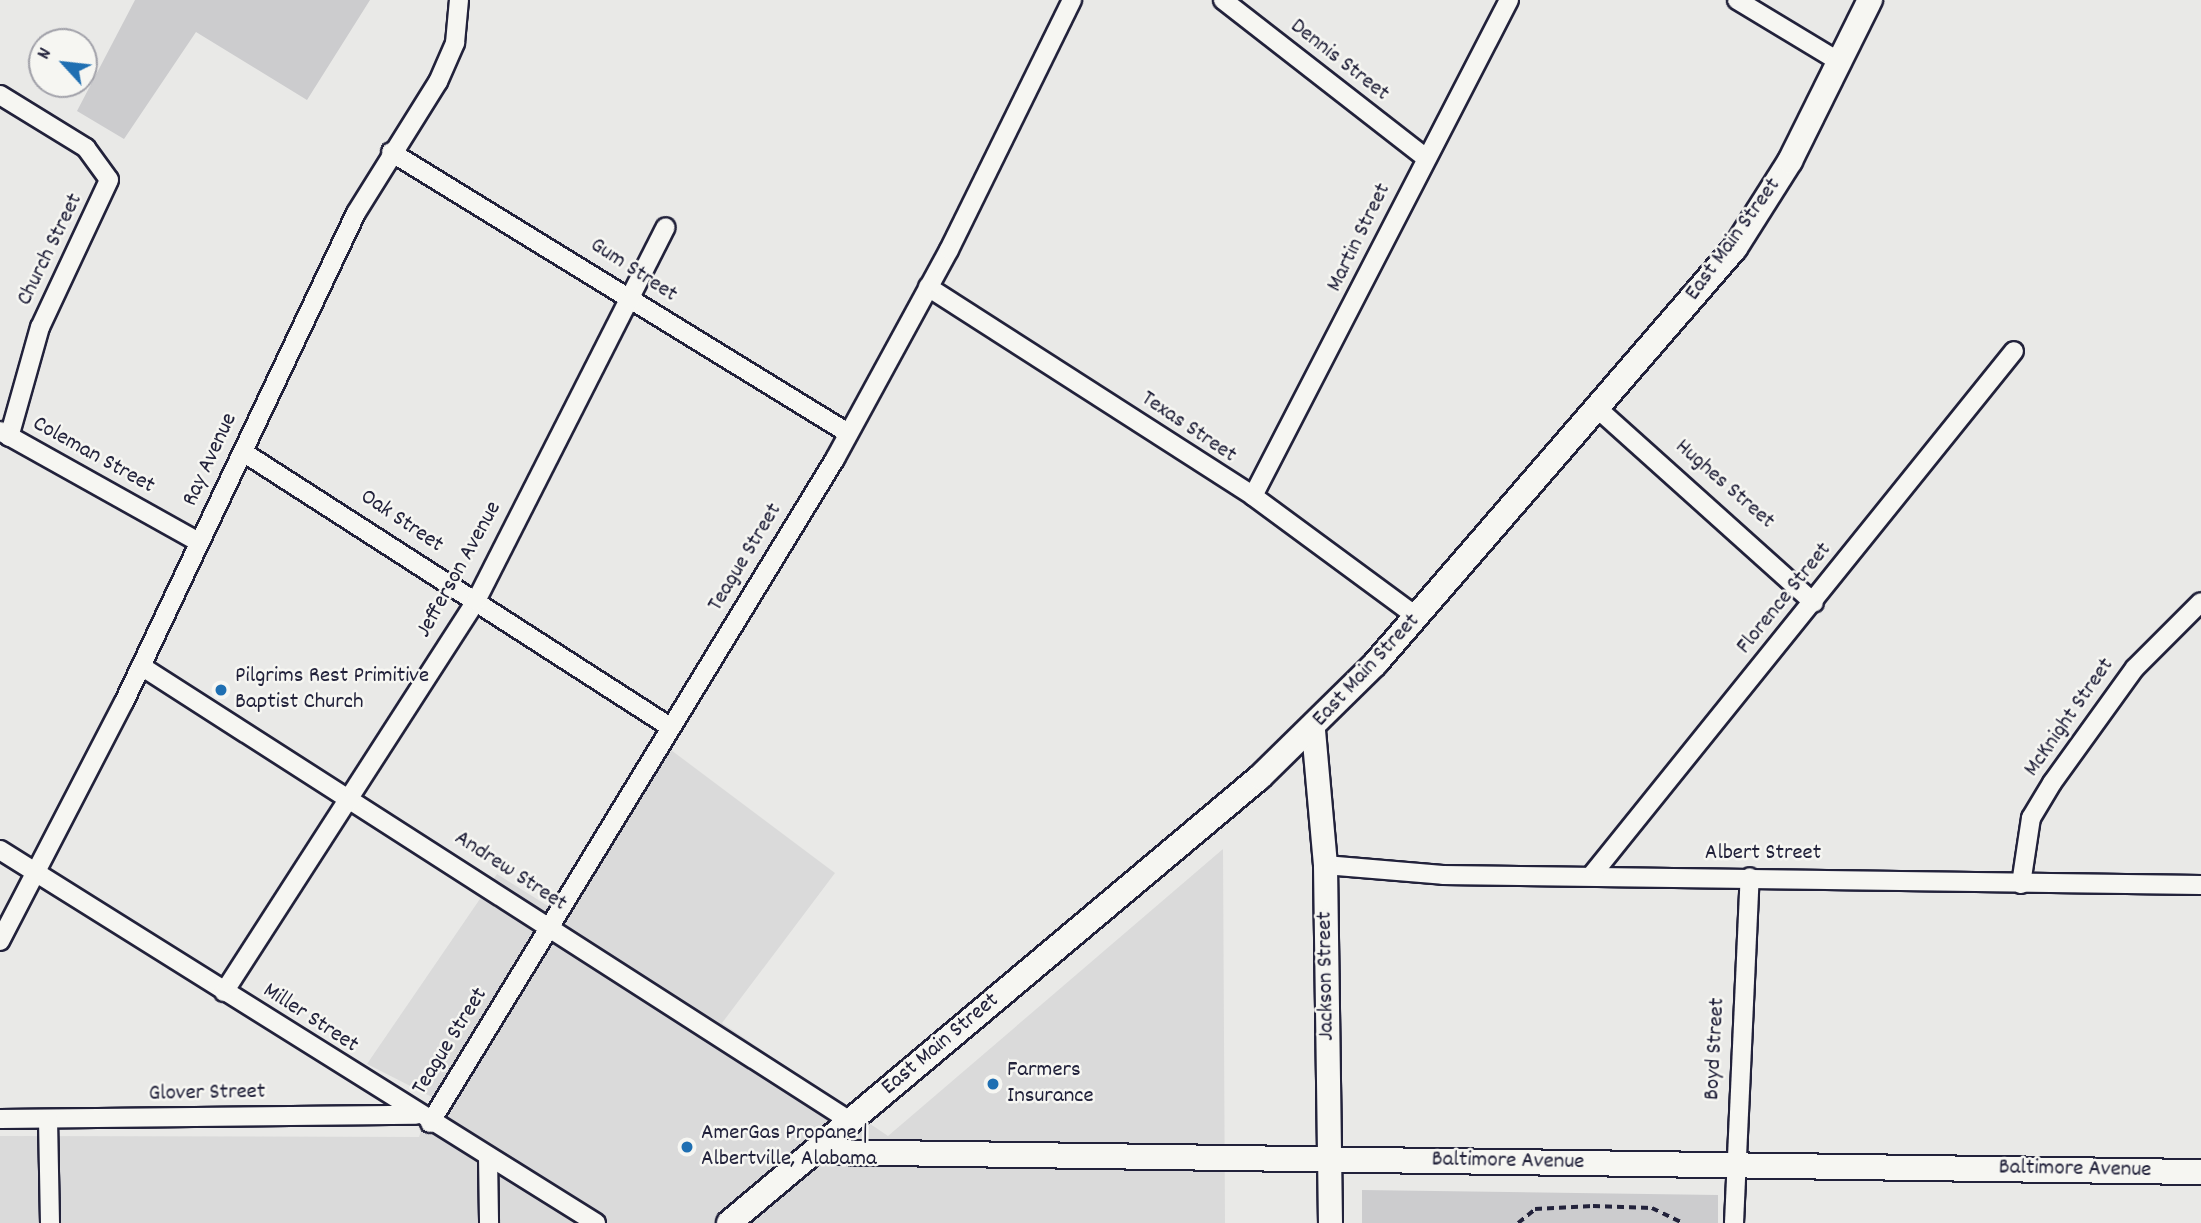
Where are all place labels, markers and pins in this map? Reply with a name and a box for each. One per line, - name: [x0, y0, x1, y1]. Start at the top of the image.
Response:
- place label: Pilgrims Rest Primitive Baptist Church: [235, 663, 429, 717]
- marker: Pilgrims Rest Primitive Baptist Church: [213, 682, 229, 698]
- place label: Farmers Insurance: [1007, 1057, 1094, 1111]
- marker: Farmers Insurance: [985, 1076, 1001, 1092]
- place label: AmerGas Propane | Albertville, Alabama: [701, 1120, 877, 1174]
- marker: AmerGas Propane | Albertville, Alabama: [679, 1139, 695, 1155]

